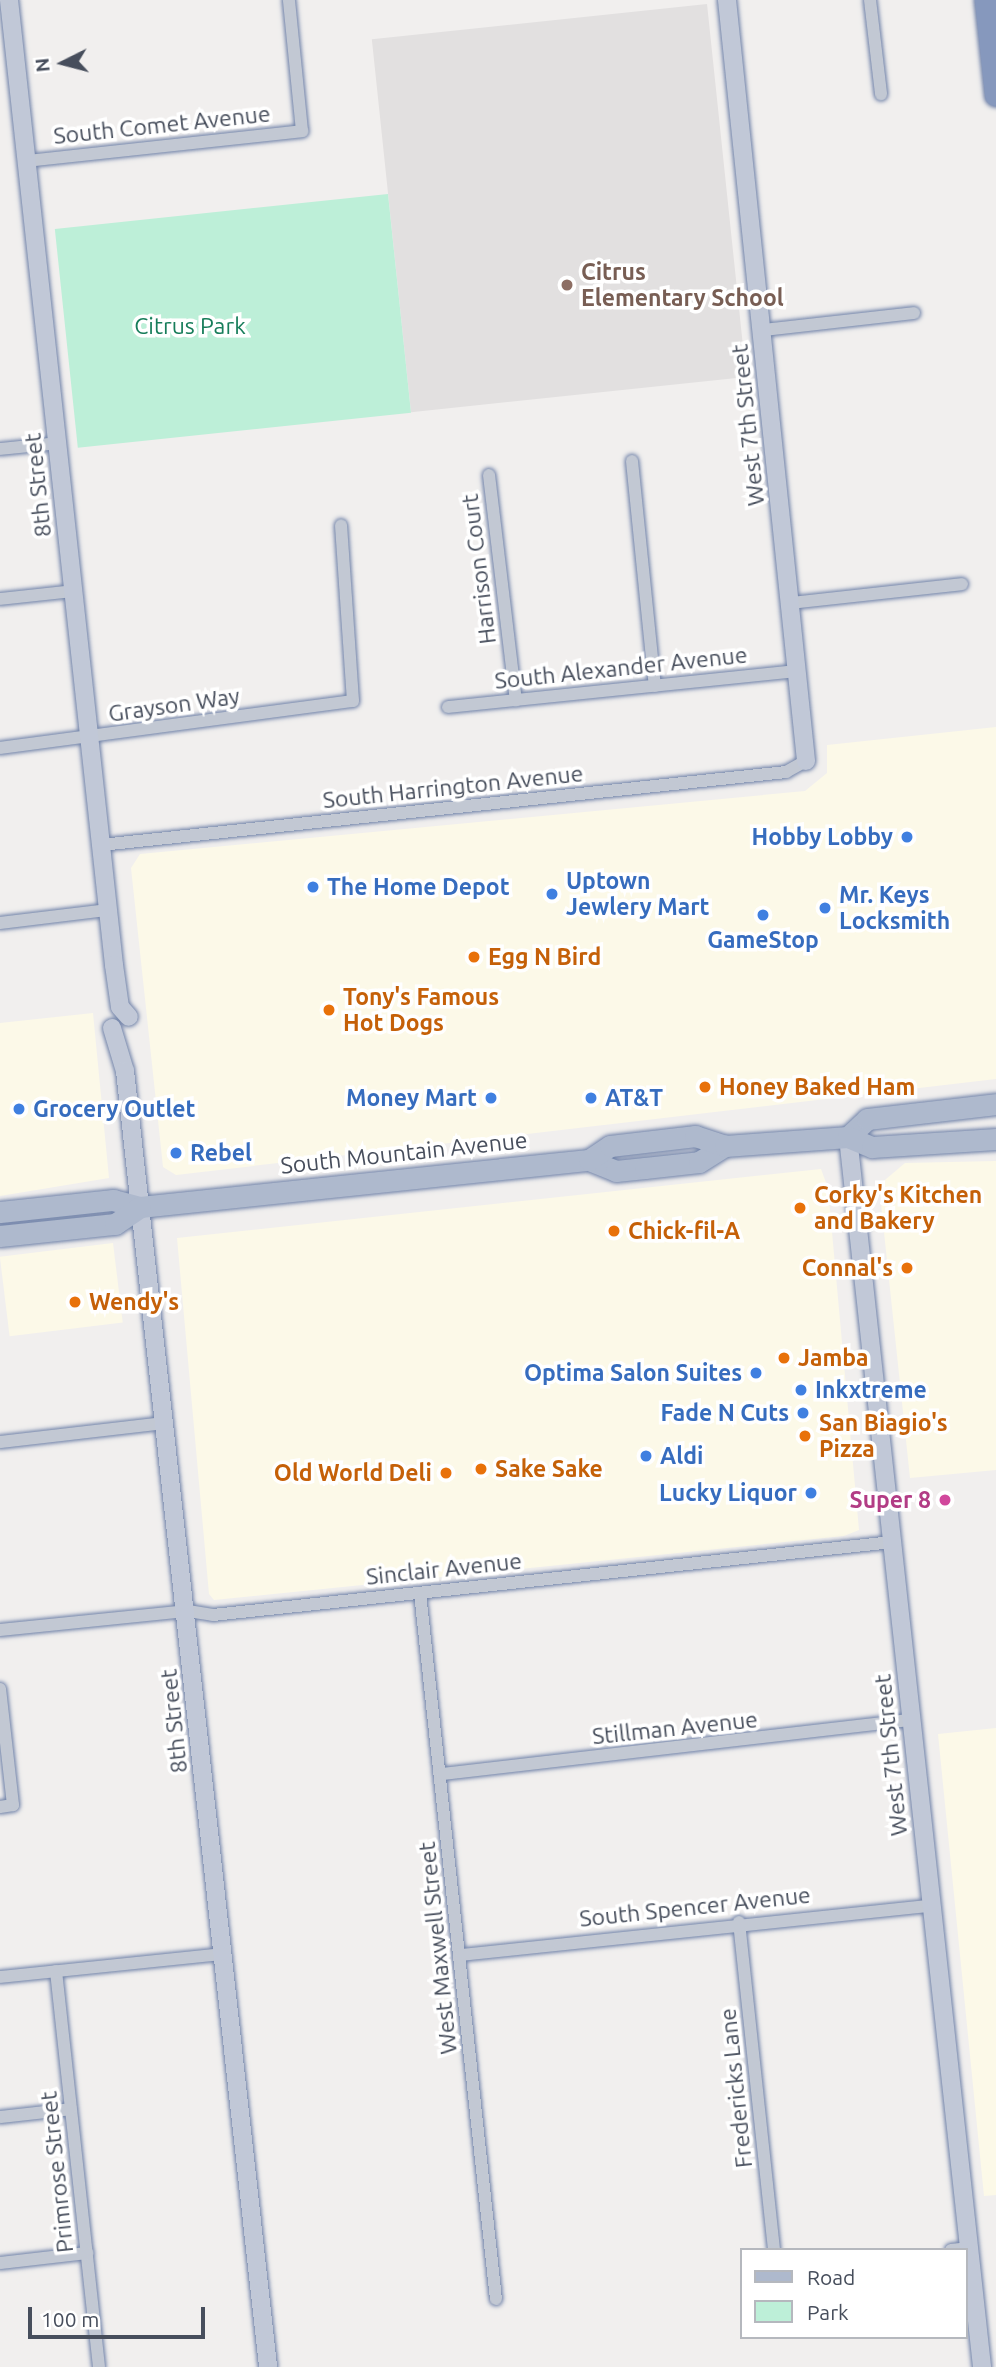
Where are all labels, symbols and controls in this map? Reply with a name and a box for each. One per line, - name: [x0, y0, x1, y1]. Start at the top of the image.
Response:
- north arrow: [28, 28, 98, 98]
- text: N: [30, 57, 54, 73]
- street label: South Comet Avenue: [52, 100, 272, 150]
- place label: Citrus Elementary School: [581, 258, 784, 312]
- marker: Citrus Elementary School: [559, 277, 575, 293]
- park label: Citrus Park: [134, 312, 246, 340]
- street label: West 7th Street: [726, 343, 770, 507]
- street label: 8th Street: [19, 432, 57, 538]
- street label: Harrison Court: [456, 492, 502, 646]
- street label: South Alexander Avenue: [493, 641, 749, 695]
- street label: Grayson Way: [107, 682, 241, 728]
- street label: South Harrington Avenue: [321, 760, 585, 814]
- place label: Hobby Lobby: [752, 823, 893, 851]
- marker: Hobby Lobby: [899, 829, 915, 845]
- place label: Uptown Jewlery Mart: [566, 867, 710, 921]
- place label: The Home Depot: [327, 873, 510, 901]
- marker: The Home Depot: [305, 879, 321, 895]
- place label: Mr. Keys Locksmith: [839, 881, 950, 935]
- marker: Uptown Jewlery Mart: [544, 886, 560, 902]
- marker: Mr. Keys Locksmith: [817, 900, 833, 916]
- marker: GameStop: [755, 907, 771, 923]
- place label: GameStop: [707, 926, 819, 954]
- place label: Egg N Bird: [488, 943, 601, 971]
- marker: Egg N Bird: [466, 949, 482, 965]
- place label: Tony's Famous Hot Dogs: [343, 983, 499, 1037]
- marker: Tony's Famous Hot Dogs: [321, 1002, 337, 1018]
- place label: Honey Baked Ham: [719, 1073, 915, 1101]
- marker: Honey Baked Ham: [697, 1079, 713, 1095]
- place label: Money Mart: [346, 1084, 477, 1112]
- place label: AT&T: [605, 1084, 663, 1112]
- marker: Money Mart: [483, 1090, 499, 1106]
- marker: AT&T: [583, 1090, 599, 1106]
- place label: Grocery Outlet: [33, 1095, 196, 1123]
- marker: Grocery Outlet: [11, 1101, 27, 1117]
- street label: South Mountain Avenue: [279, 1126, 529, 1180]
- place label: Rebel: [190, 1139, 252, 1167]
- marker: Rebel: [168, 1145, 184, 1161]
- place label: Corky's Kitchen and Bakery: [814, 1181, 982, 1235]
- marker: Corky's Kitchen and Bakery: [792, 1200, 808, 1216]
- place label: Chick-fil-A: [628, 1217, 740, 1245]
- marker: Chick-fil-A: [606, 1223, 622, 1239]
- place label: Connal's: [802, 1254, 893, 1282]
- marker: Connal's: [899, 1260, 915, 1276]
- place label: Wendy's: [89, 1288, 179, 1316]
- marker: Wendy's: [67, 1294, 83, 1310]
- place label: Jamba: [798, 1344, 869, 1372]
- marker: Jamba: [776, 1350, 792, 1366]
- place label: Optima Salon Suites: [524, 1359, 742, 1387]
- marker: Optima Salon Suites: [748, 1365, 764, 1381]
- place label: Inkxtreme: [815, 1376, 927, 1404]
- marker: Inkxtreme: [793, 1382, 809, 1398]
- place label: Fade N Cuts: [660, 1399, 789, 1427]
- marker: Fade N Cuts: [795, 1405, 811, 1421]
- place label: San Biagio's Pizza: [819, 1409, 948, 1463]
- marker: San Biagio's Pizza: [797, 1428, 813, 1444]
- place label: Aldi: [660, 1442, 703, 1470]
- marker: Aldi: [638, 1448, 654, 1464]
- place label: Sake Sake: [495, 1455, 603, 1483]
- place label: Old World Deli: [274, 1459, 432, 1487]
- marker: Sake Sake: [473, 1461, 489, 1477]
- marker: Old World Deli: [438, 1465, 454, 1481]
- place label: Lucky Liquor: [659, 1479, 797, 1507]
- marker: Lucky Liquor: [803, 1485, 819, 1501]
- place label: Super 8: [850, 1486, 931, 1514]
- marker: Super 8: [937, 1492, 953, 1508]
- street label: Sinclair Avenue: [365, 1547, 523, 1591]
- street label: 8th Street: [155, 1668, 193, 1774]
- street label: West 7th Street: [869, 1673, 913, 1837]
- street label: Stillman Avenue: [591, 1706, 759, 1750]
- street label: West Maxwell Street: [413, 1840, 463, 2056]
- street label: South Spencer Avenue: [578, 1881, 812, 1933]
- street label: Fredericks Lane: [714, 2007, 758, 2169]
- street label: Primrose Street: [35, 2090, 79, 2254]
- legend: [740, 2248, 968, 2339]
- text: Road: [807, 2265, 855, 2289]
- scale bar: [32, 2294, 208, 2338]
- text: Park: [807, 2300, 849, 2324]
- text: 100 m: [41, 2307, 99, 2331]

